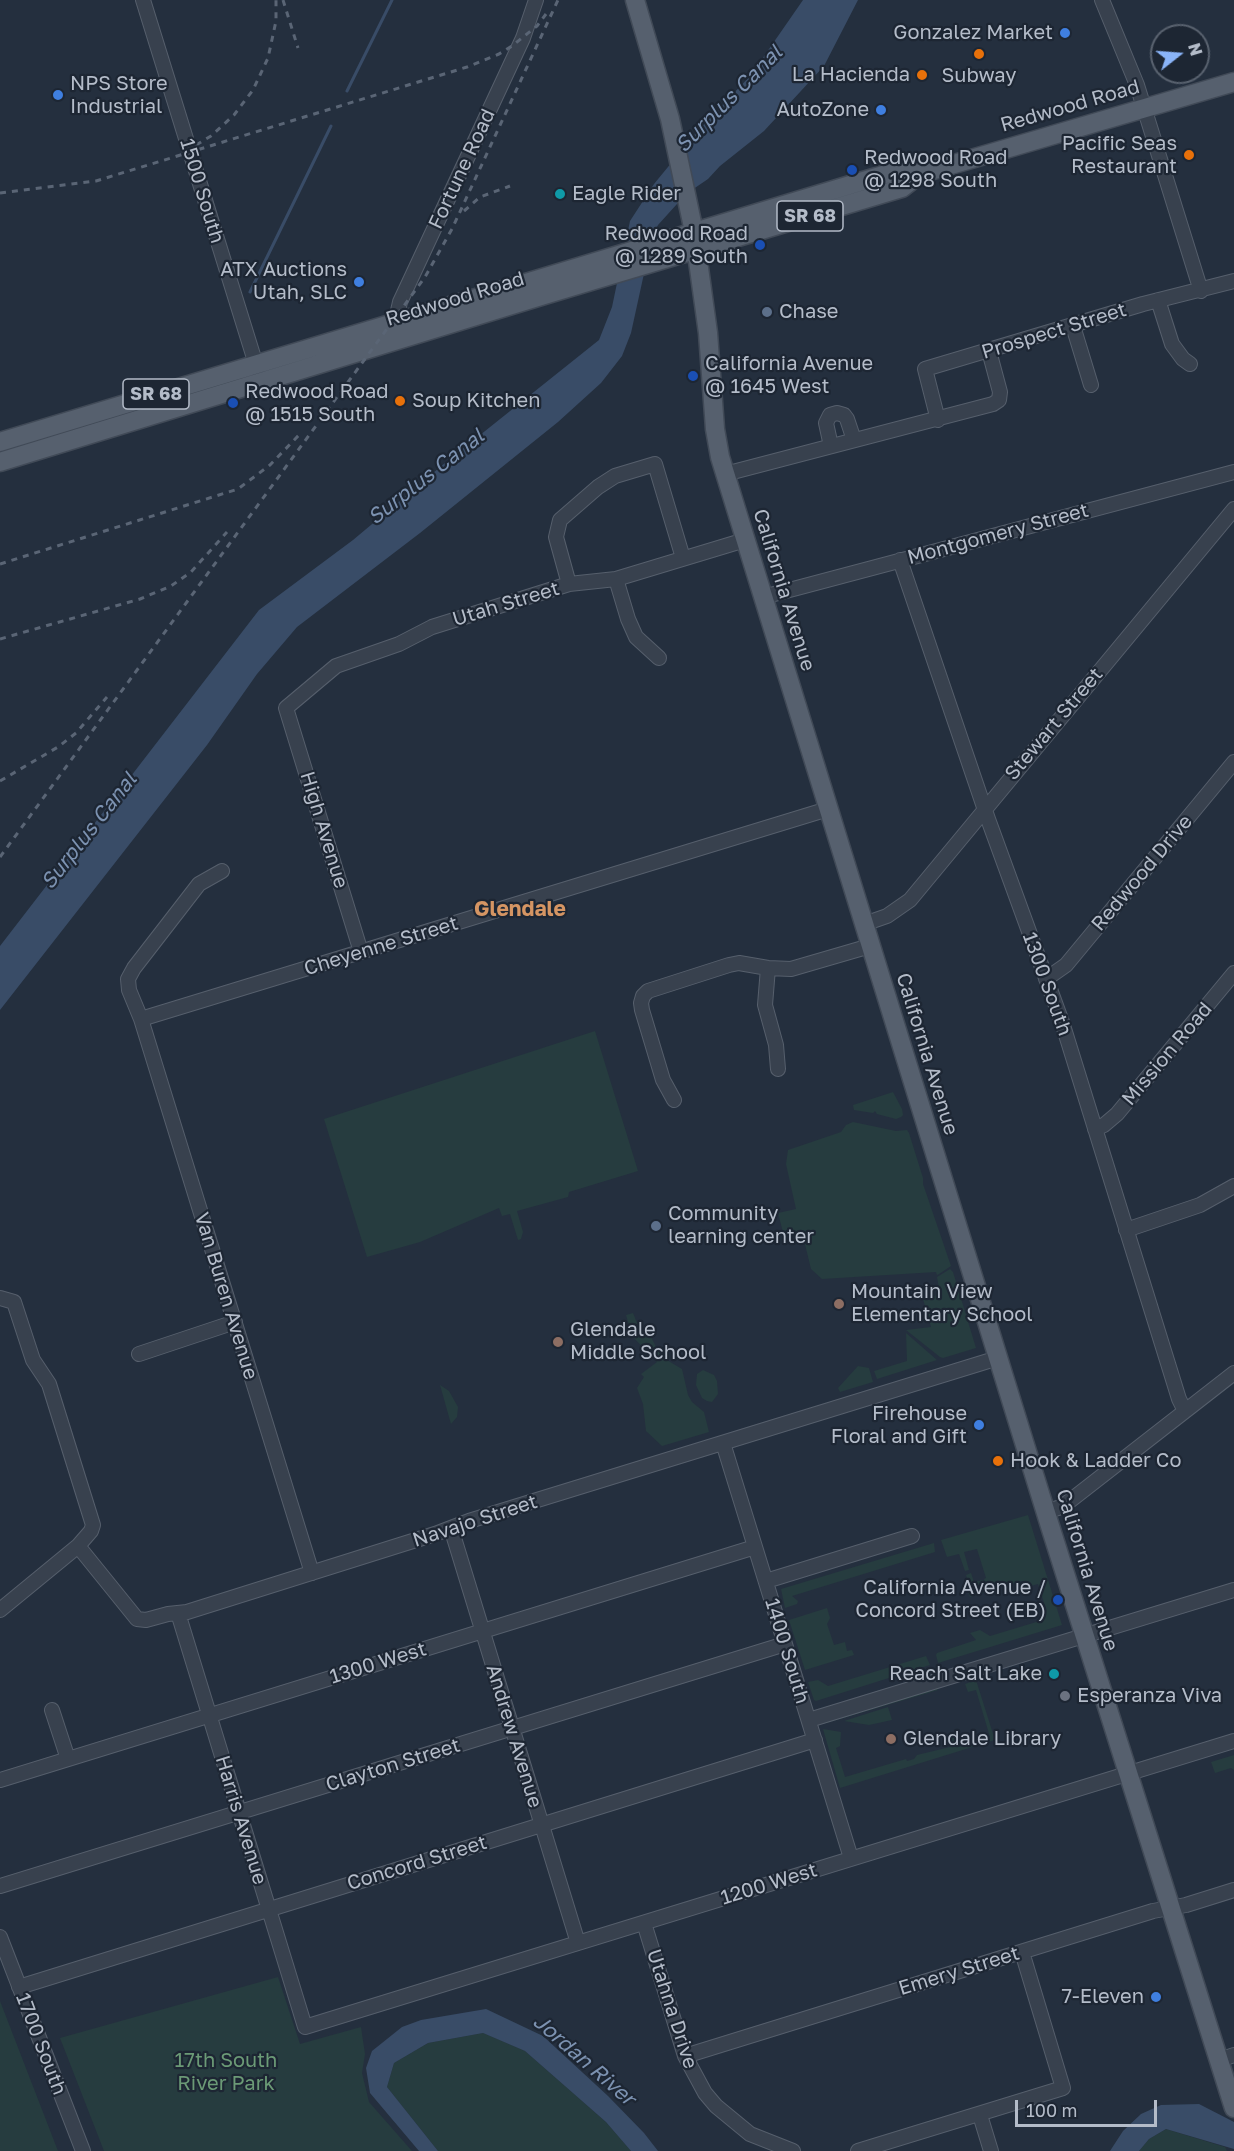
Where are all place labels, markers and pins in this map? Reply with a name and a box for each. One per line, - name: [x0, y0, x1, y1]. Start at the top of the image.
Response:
- place label: Gonzalez Market: [893, 21, 1053, 45]
- marker: Gonzalez Market: [1058, 26, 1072, 40]
- marker: Subway: [972, 47, 986, 61]
- place label: La Hacienda: [792, 63, 910, 87]
- place label: Subway: [942, 64, 1016, 88]
- marker: La Hacienda: [915, 68, 929, 82]
- place label: NPS Store Industrial: [70, 72, 168, 119]
- marker: NPS Store Industrial: [51, 88, 65, 102]
- place label: AutoZone: [776, 98, 869, 122]
- marker: AutoZone: [874, 103, 888, 117]
- place label: Pacific Seas Restaurant: [1062, 132, 1177, 179]
- place label: Redwood Road @ 1298 South: [864, 146, 1008, 193]
- marker: Pacific Seas Restaurant: [1182, 148, 1196, 162]
- marker: Redwood Road @ 1298 South: [845, 163, 859, 177]
- place label: Eagle Rider: [572, 182, 681, 206]
- marker: Eagle Rider: [553, 187, 567, 201]
- place label: Redwood Road @ 1289 South: [604, 222, 748, 269]
- marker: Redwood Road @ 1289 South: [753, 238, 767, 252]
- place label: ATX Auctions Utah, SLC: [220, 258, 347, 305]
- marker: ATX Auctions Utah, SLC: [352, 275, 366, 289]
- place label: Chase: [779, 300, 838, 324]
- marker: Chase: [760, 305, 774, 319]
- place label: California Avenue @ 1645 West: [705, 352, 873, 399]
- marker: California Avenue @ 1645 West: [686, 369, 700, 383]
- place label: Redwood Road @ 1515 South: [245, 380, 389, 427]
- place label: Soup Kitchen: [412, 389, 540, 413]
- marker: Soup Kitchen: [393, 394, 407, 408]
- marker: Redwood Road @ 1515 South: [226, 396, 240, 410]
- place label: Community learning center: [668, 1202, 814, 1249]
- marker: Community learning center: [649, 1219, 663, 1233]
- place label: Mountain View Elementary School: [851, 1280, 1033, 1327]
- marker: Mountain View Elementary School: [832, 1297, 846, 1311]
- place label: Glendale Middle School: [570, 1318, 706, 1365]
- marker: Glendale Middle School: [551, 1335, 565, 1349]
- place label: Firehouse Floral and Gift: [831, 1402, 967, 1449]
- marker: Firehouse Floral and Gift: [972, 1418, 986, 1432]
- place label: Hook & Ladder Co: [1010, 1449, 1181, 1473]
- marker: Hook & Ladder Co: [991, 1454, 1005, 1468]
- place label: California Avenue / Concord Street (EB): [855, 1576, 1046, 1623]
- marker: California Avenue / Concord Street (EB): [1051, 1593, 1065, 1607]
- place label: Reach Salt Lake: [889, 1662, 1042, 1686]
- marker: Reach Salt Lake: [1047, 1667, 1061, 1681]
- place label: Esperanza Viva: [1077, 1684, 1222, 1708]
- marker: Esperanza Viva: [1058, 1689, 1072, 1703]
- place label: Glendale Library: [903, 1727, 1061, 1751]
- marker: Glendale Library: [884, 1732, 898, 1746]
- place label: 7-Eleven: [1062, 1985, 1144, 2009]
- marker: 7-Eleven: [1149, 1990, 1163, 2004]

